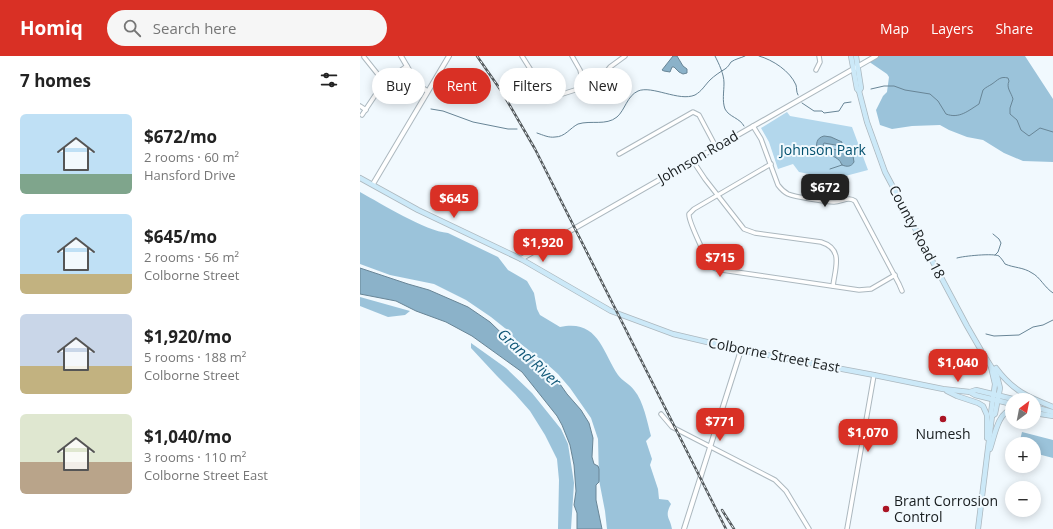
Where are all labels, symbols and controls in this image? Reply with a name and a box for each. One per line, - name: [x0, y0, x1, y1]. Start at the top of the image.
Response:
- search box: [107, 10, 387, 46]
- text: Homiq: [20, 15, 83, 41]
- icon: search: [121, 17, 143, 39]
- text: Search here: [153, 18, 236, 38]
- text: Map: [880, 19, 909, 38]
- text: Layers: [931, 19, 973, 38]
- text: Share: [995, 19, 1033, 38]
- chip: Buy: [372, 68, 425, 104]
- chip: Rent: [433, 68, 491, 104]
- chip: Filters: [499, 68, 566, 104]
- chip: New: [574, 68, 632, 104]
- text: 7 homes: [20, 69, 91, 92]
- icon: filters: [318, 69, 340, 91]
- text: $672/mo: [144, 125, 217, 148]
- street label: Johnson Road: [652, 126, 742, 188]
- icon: home: [52, 130, 100, 178]
- park label: Johnson Park: [778, 140, 867, 159]
- text: 2 rooms · 60 m²: [144, 148, 239, 166]
- text: Hansford Drive: [144, 166, 236, 184]
- pin: $672: [801, 174, 849, 208]
- text: $672: [810, 178, 840, 196]
- street label: County Road 18: [885, 182, 950, 282]
- pin: $645: [430, 185, 478, 219]
- text: $645: [439, 189, 469, 207]
- text: $645/mo: [144, 225, 217, 248]
- pin: $1,920: [510, 229, 576, 263]
- icon: home: [52, 230, 100, 278]
- text: $1,920: [523, 233, 563, 251]
- pin: $715: [696, 244, 744, 278]
- text: 2 rooms · 56 m²: [144, 248, 239, 266]
- text: $715: [705, 248, 735, 266]
- text: Colborne Street: [144, 266, 239, 284]
- water label: Grand River: [494, 324, 566, 392]
- text: $1,920/mo: [144, 325, 232, 348]
- icon: home: [52, 330, 100, 378]
- street label: Colborne Street East: [707, 332, 841, 377]
- text: 5 rooms · 188 m²: [144, 348, 246, 366]
- pin: $1,040: [925, 349, 991, 383]
- text: $1,040: [938, 353, 978, 371]
- text: Colborne Street: [144, 366, 239, 384]
- north arrow: [1005, 393, 1041, 429]
- map controls: [1005, 393, 1041, 517]
- pin: $771: [696, 408, 744, 442]
- text: $771: [705, 412, 735, 430]
- marker: Numesh: [938, 414, 948, 424]
- pin: $1,070: [835, 419, 901, 453]
- text: $1,070: [848, 423, 888, 441]
- place label: Numesh: [915, 424, 971, 443]
- text: $1,040/mo: [144, 425, 232, 448]
- icon: home: [52, 430, 100, 478]
- button: +: [1005, 437, 1041, 473]
- text: 3 rooms · 110 m²: [144, 448, 246, 466]
- text: Colborne Street East: [144, 466, 268, 484]
- button: −: [1005, 481, 1041, 517]
- place label: Brant Corrosion Control: [894, 491, 998, 526]
- marker: Brant Corrosion Control: [881, 504, 891, 514]

